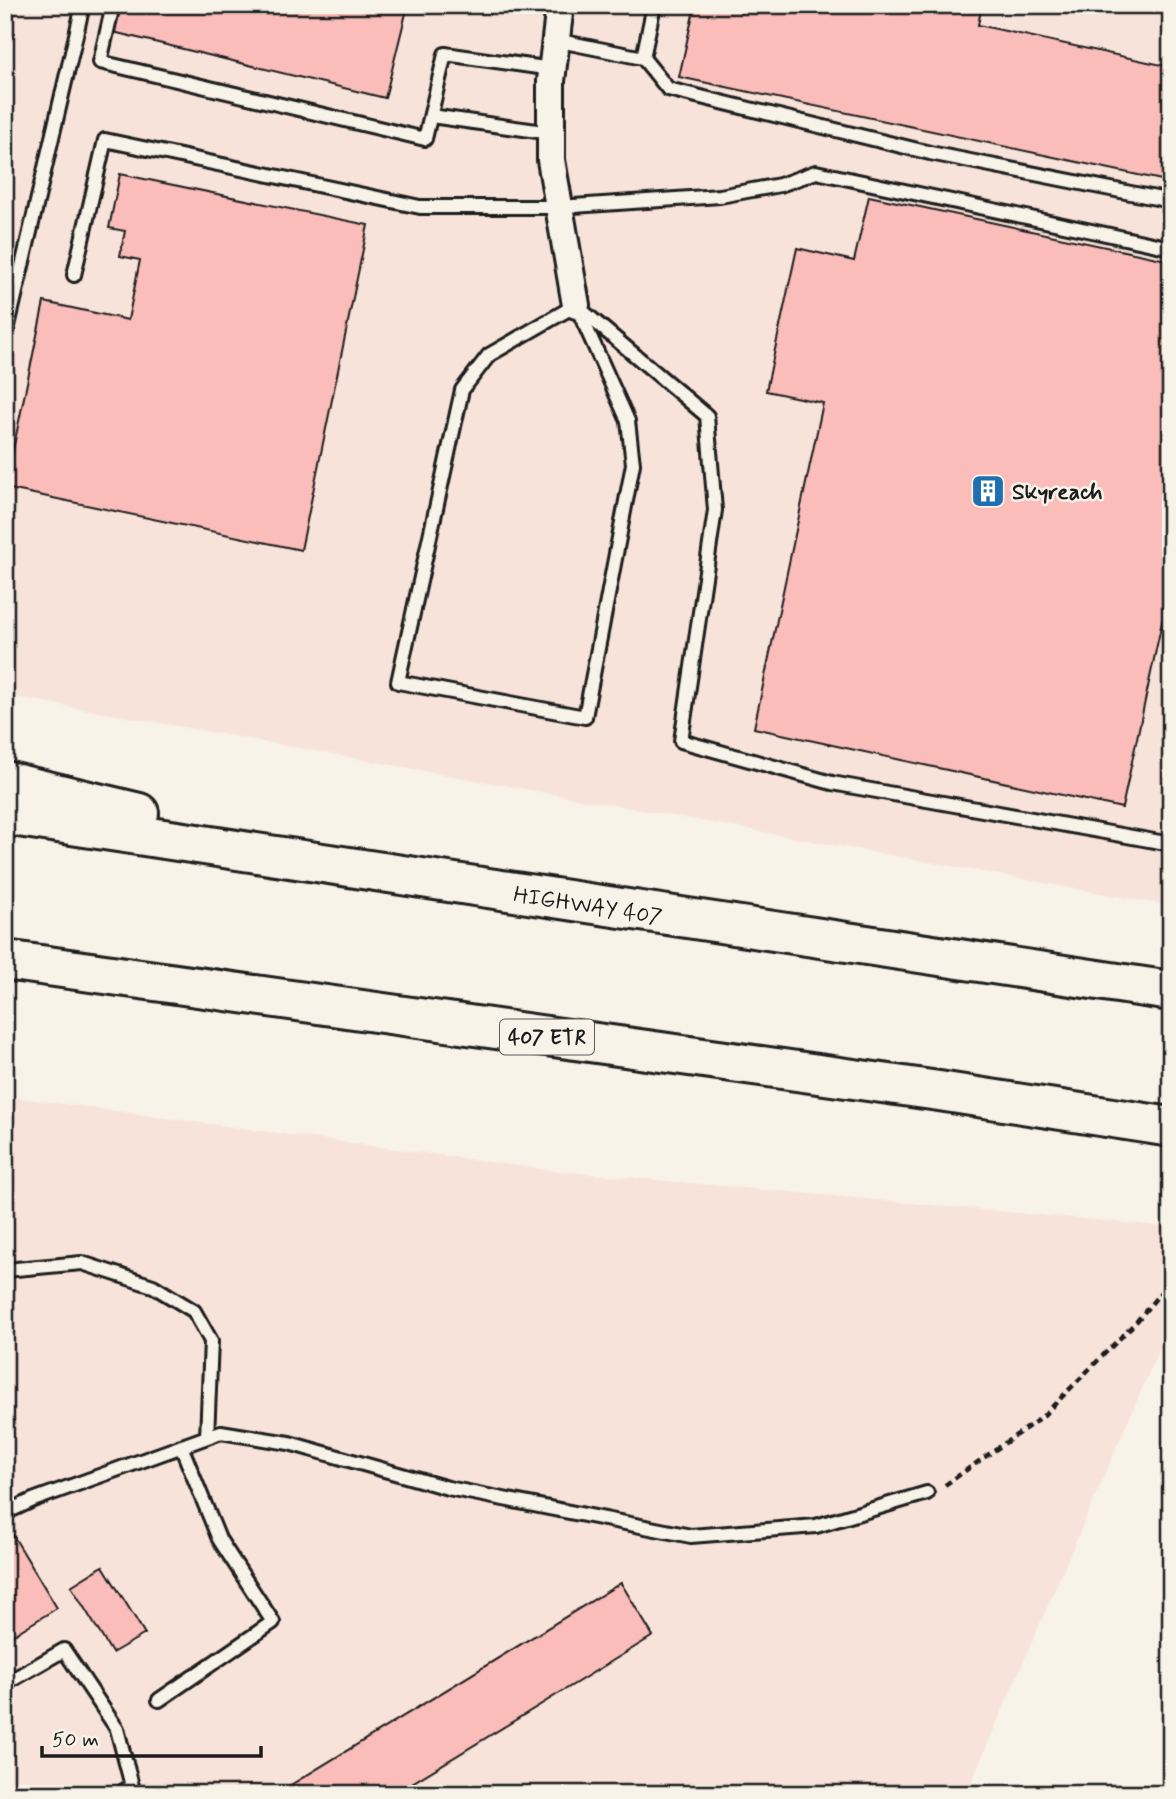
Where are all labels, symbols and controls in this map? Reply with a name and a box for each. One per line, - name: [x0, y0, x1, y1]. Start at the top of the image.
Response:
- building icon: Skyreach: [969, 472, 1007, 510]
- place label: Skyreach: [1012, 478, 1102, 508]
- street label: HIGHWAY 407: [511, 880, 664, 934]
- road number: 407 ETR: [500, 1020, 594, 1054]
- scale bar: [42, 1715, 261, 1759]
- text: 50 m: [52, 1726, 99, 1754]

